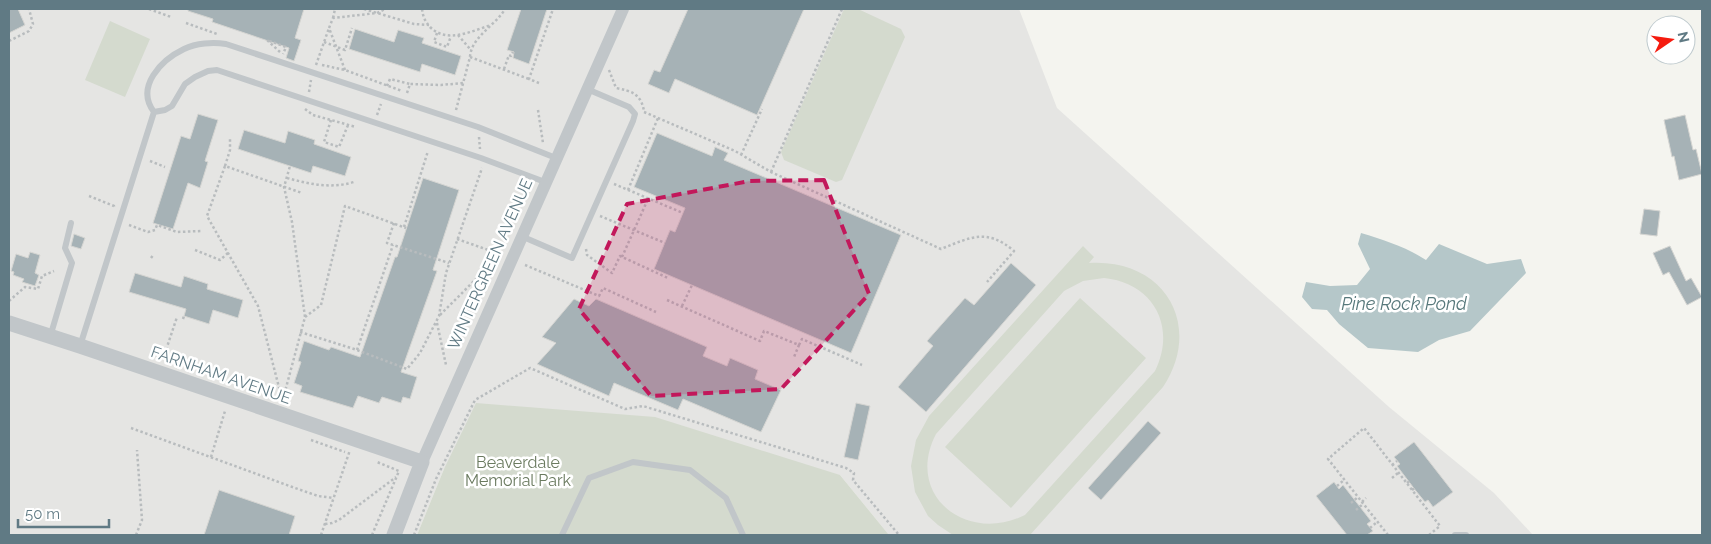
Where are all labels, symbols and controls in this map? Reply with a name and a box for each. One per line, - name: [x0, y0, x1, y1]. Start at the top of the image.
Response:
- north arrow: [1646, 15, 1696, 65]
- text: N: [1675, 30, 1693, 44]
- street label: WINTERGREEN AVENUE: [444, 175, 536, 352]
- water label: Pine Rock Pond: [1341, 293, 1468, 314]
- street label: FARNHAM AVENUE: [148, 342, 294, 408]
- park label: Beaverdale Memorial Park: [465, 453, 571, 490]
- scale bar: [18, 496, 109, 528]
- text: 50 m: [25, 505, 60, 523]

